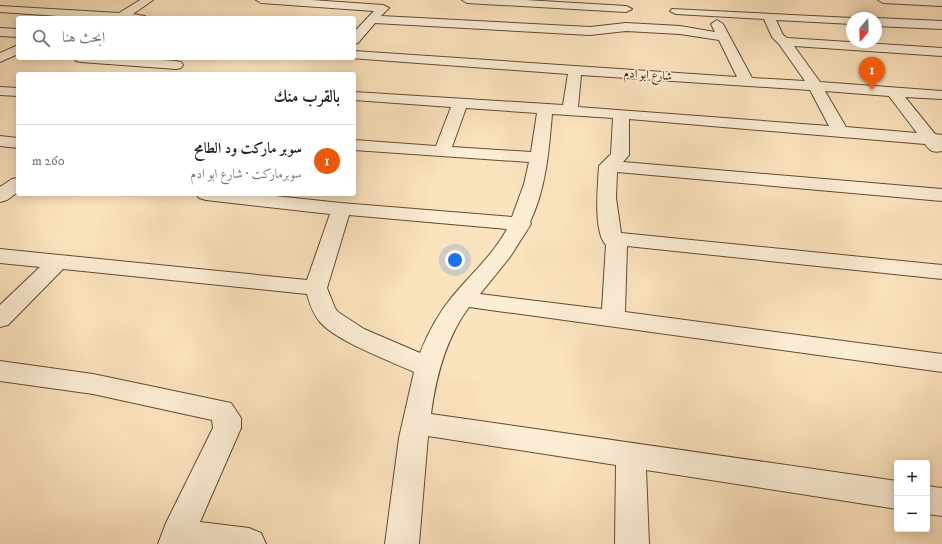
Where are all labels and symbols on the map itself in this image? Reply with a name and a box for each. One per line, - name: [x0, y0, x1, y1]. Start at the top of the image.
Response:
- north arrow: [846, 12, 882, 48]
- pin: 1: [859, 57, 885, 90]
- street label: شارع ابو ادم: [623, 66, 673, 87]
- your location: [445, 250, 465, 270]

